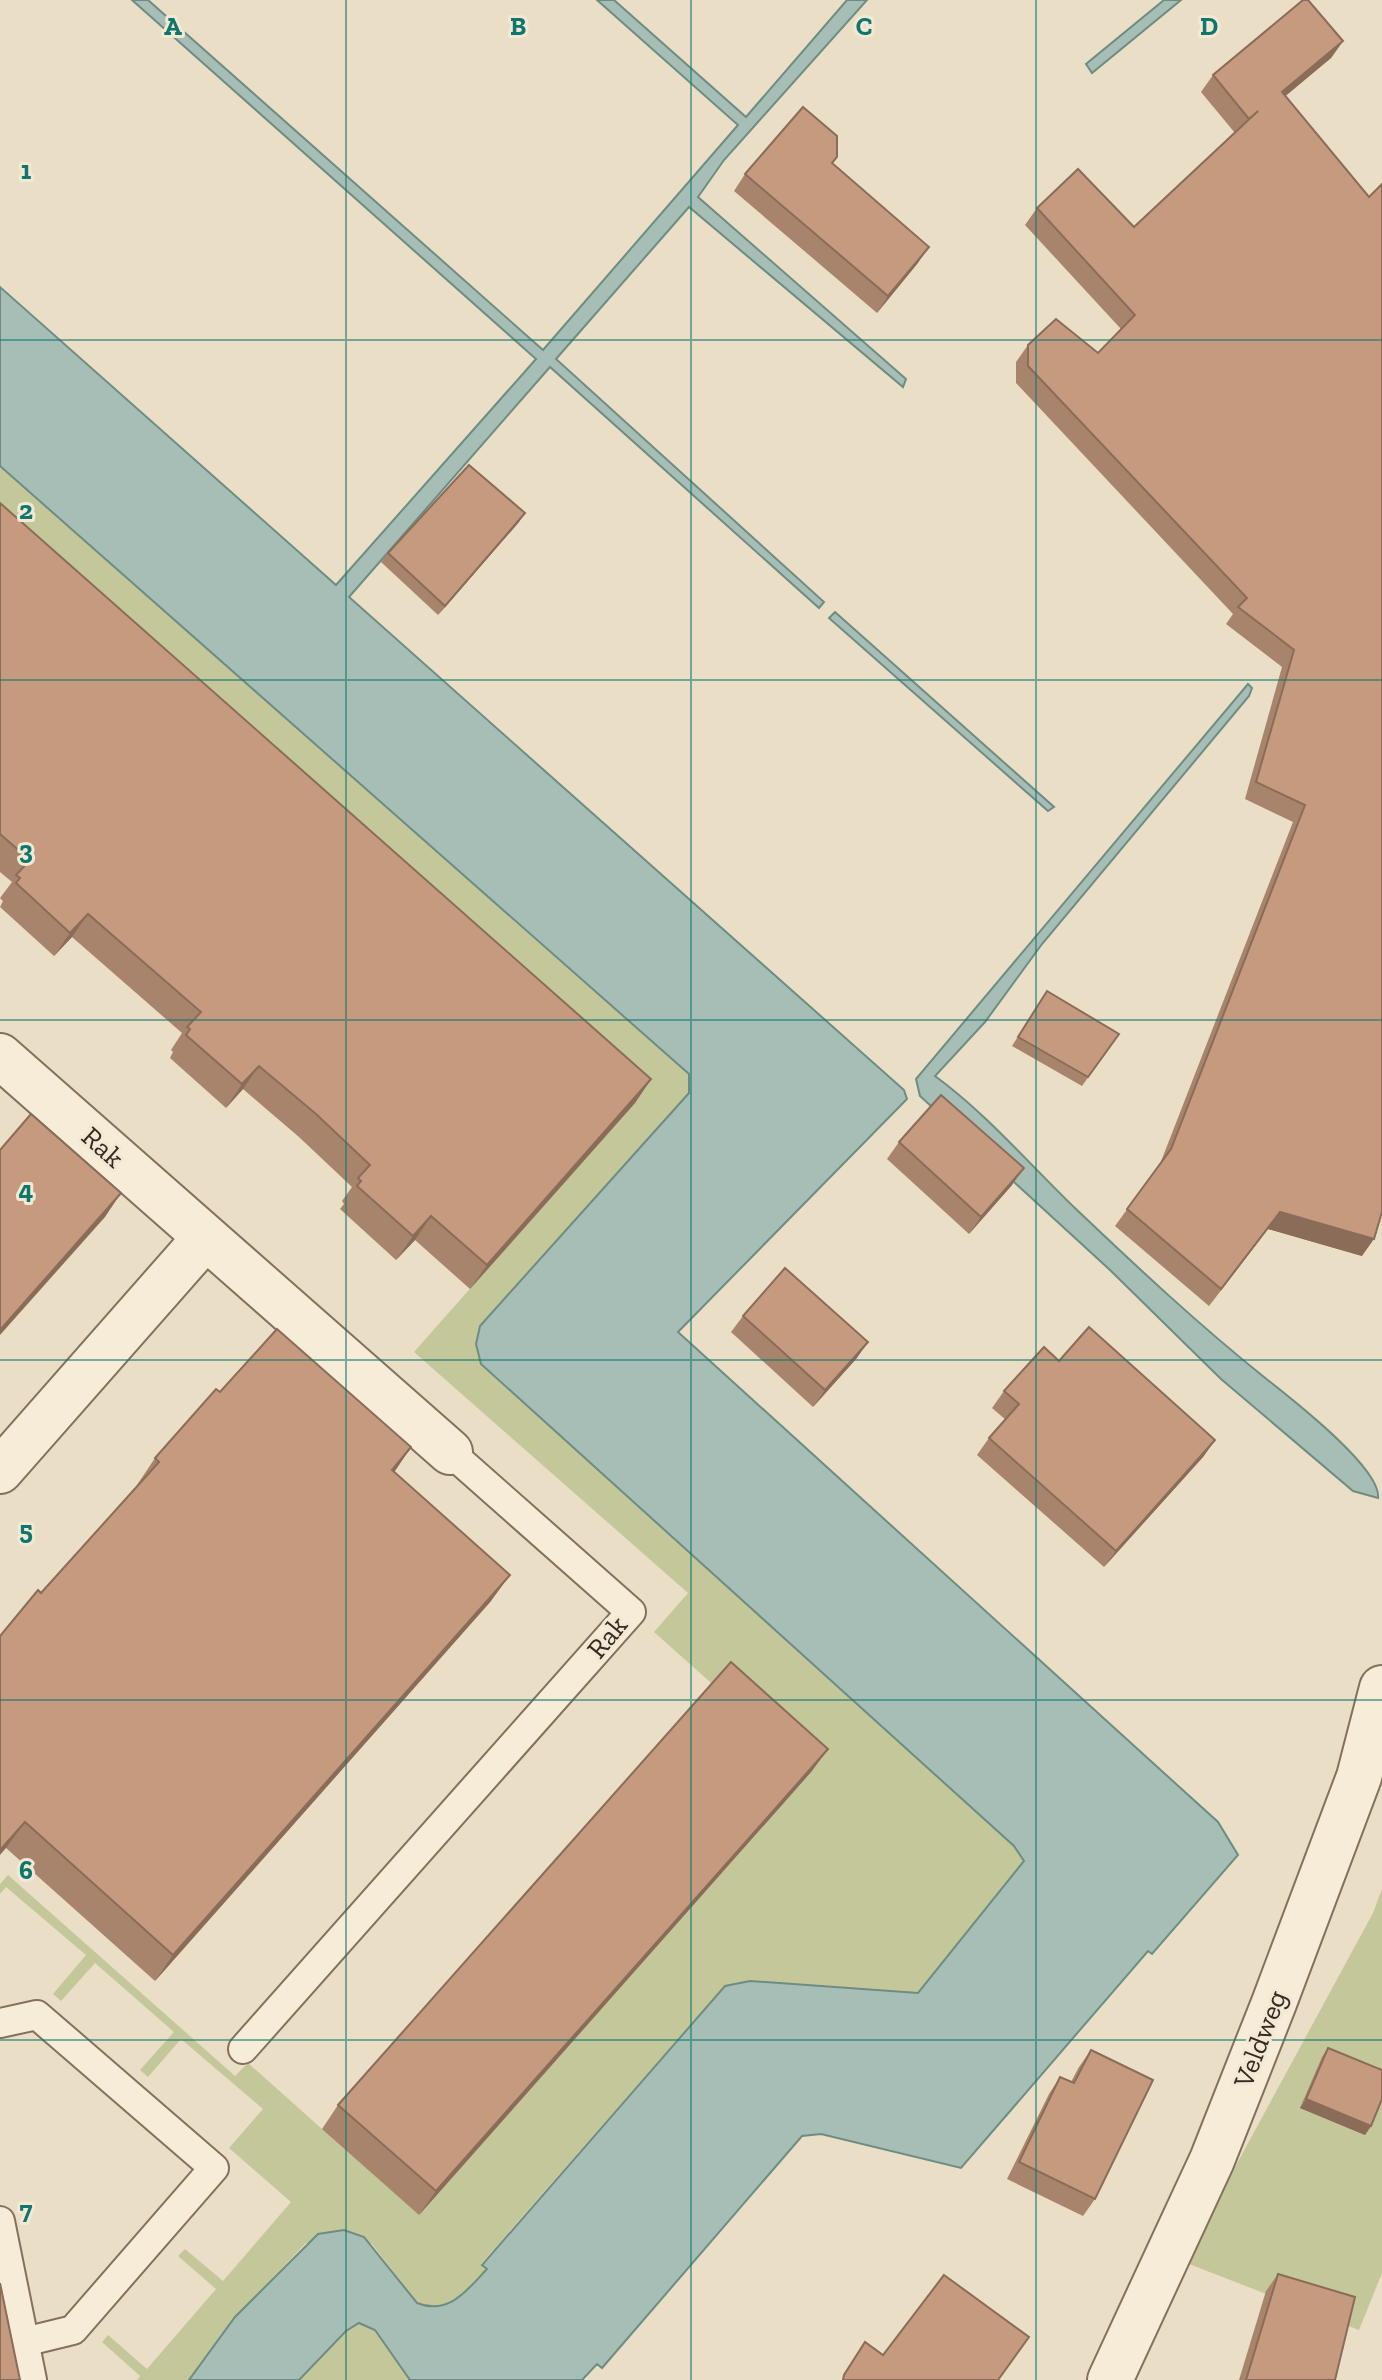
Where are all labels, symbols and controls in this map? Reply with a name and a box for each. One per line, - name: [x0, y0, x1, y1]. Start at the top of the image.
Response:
- text: A: [164, 10, 182, 42]
- text: B: [510, 10, 526, 42]
- text: C: [856, 10, 872, 42]
- text: D: [1200, 10, 1218, 42]
- text: 1: [21, 154, 32, 186]
- text: 2: [19, 494, 33, 526]
- text: 3: [19, 834, 33, 866]
- street label: Rak: [75, 1120, 131, 1175]
- text: 4: [19, 1174, 34, 1206]
- text: 5: [19, 1514, 33, 1546]
- street label: Rak: [580, 1609, 634, 1665]
- text: 6: [19, 1854, 33, 1886]
- street label: Veldweg: [1226, 1986, 1294, 2093]
- text: 7: [20, 2194, 33, 2226]

